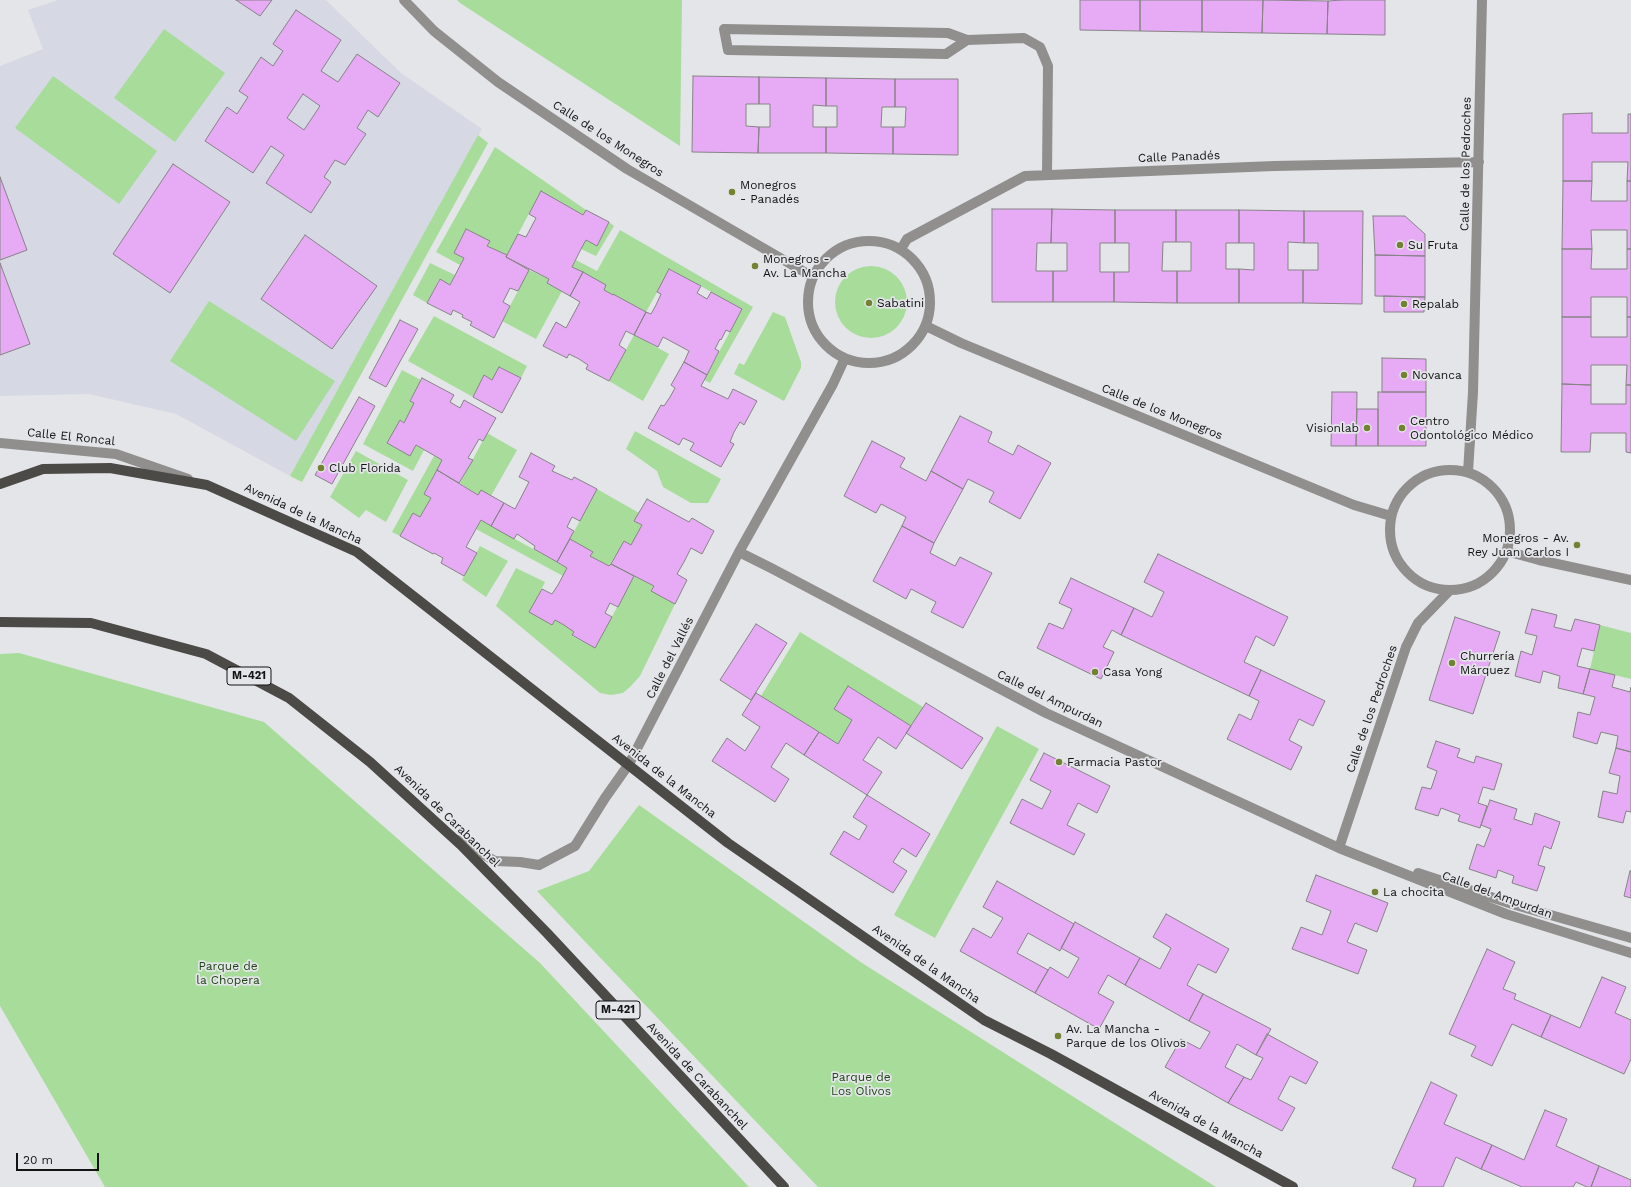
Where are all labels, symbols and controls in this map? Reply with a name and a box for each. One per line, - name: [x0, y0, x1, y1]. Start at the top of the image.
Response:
- street label: Calle de los Pedroches: [1458, 97, 1474, 231]
- street label: Calle de los Monegros: [550, 98, 666, 180]
- street label: Calle Panadés: [1138, 148, 1220, 166]
- place label: Monegros - Panadés: [740, 178, 799, 206]
- marker: Monegros - Panadés: [727, 187, 737, 197]
- place label: Su Fruta: [1408, 238, 1458, 252]
- marker: Su Fruta: [1395, 240, 1405, 250]
- place label: Monegros - Av. La Mancha: [763, 252, 847, 280]
- marker: Monegros - Av. La Mancha: [750, 261, 760, 271]
- place label: Sabatini: [877, 296, 924, 310]
- place label: Repalab: [1412, 297, 1459, 311]
- marker: Sabatini: [864, 298, 874, 308]
- marker: Repalab: [1399, 299, 1409, 309]
- place label: Novanca: [1412, 368, 1462, 382]
- marker: Novanca: [1399, 370, 1409, 380]
- street label: Calle de los Monegros: [1099, 381, 1225, 443]
- place label: Centro Odontológico Médico: [1410, 414, 1533, 442]
- place label: Visionlab: [1306, 421, 1359, 435]
- marker: Visionlab: [1362, 423, 1372, 433]
- marker: Centro Odontológico Médico: [1397, 423, 1407, 433]
- street label: Calle El Roncal: [26, 425, 116, 449]
- place label: Club Florida: [329, 461, 401, 475]
- marker: Club Florida: [316, 463, 326, 473]
- street label: Avenida de la Mancha: [242, 480, 364, 548]
- place label: Monegros - Av. Rey Juan Carlos I: [1467, 531, 1569, 559]
- marker: Monegros - Av. Rey Juan Carlos I: [1572, 540, 1582, 550]
- street label: Calle del Vallés: [643, 615, 697, 701]
- street label: Calle de los Pedroches: [1343, 643, 1401, 775]
- place label: Churrería Márquez: [1460, 649, 1514, 677]
- marker: Churrería Márquez: [1447, 658, 1457, 668]
- place label: Casa Yong: [1103, 665, 1162, 679]
- road number: M-421: [227, 667, 271, 685]
- street label: Calle del Ampurdan: [995, 667, 1105, 731]
- marker: Casa Yong: [1090, 667, 1100, 677]
- street label: Avenida de la Mancha: [609, 731, 719, 821]
- place label: Farmacia Pastor: [1067, 755, 1162, 769]
- marker: Farmacia Pastor: [1054, 757, 1064, 767]
- street label: Avenida de Carabanchel: [391, 762, 503, 870]
- street label: Calle del Ampurdan: [1440, 868, 1554, 922]
- place label: La chocita: [1383, 885, 1444, 899]
- marker: La chocita: [1370, 887, 1380, 897]
- street label: Avenida de la Mancha: [869, 921, 983, 1007]
- park label: Parque de la Chopera: [196, 959, 260, 987]
- road number: M-421: [596, 1001, 640, 1019]
- street label: Avenida de Carabanchel: [644, 1019, 750, 1133]
- place label: Av. La Mancha - Parque de los Olivos: [1066, 1022, 1186, 1050]
- marker: Av. La Mancha - Parque de los Olivos: [1053, 1031, 1063, 1041]
- park label: Parque de Los Olivos: [831, 1070, 891, 1098]
- street label: Avenida de la Mancha: [1146, 1087, 1266, 1161]
- scale bar: [18, 1145, 101, 1171]
- text: 20 m: [23, 1153, 53, 1167]

